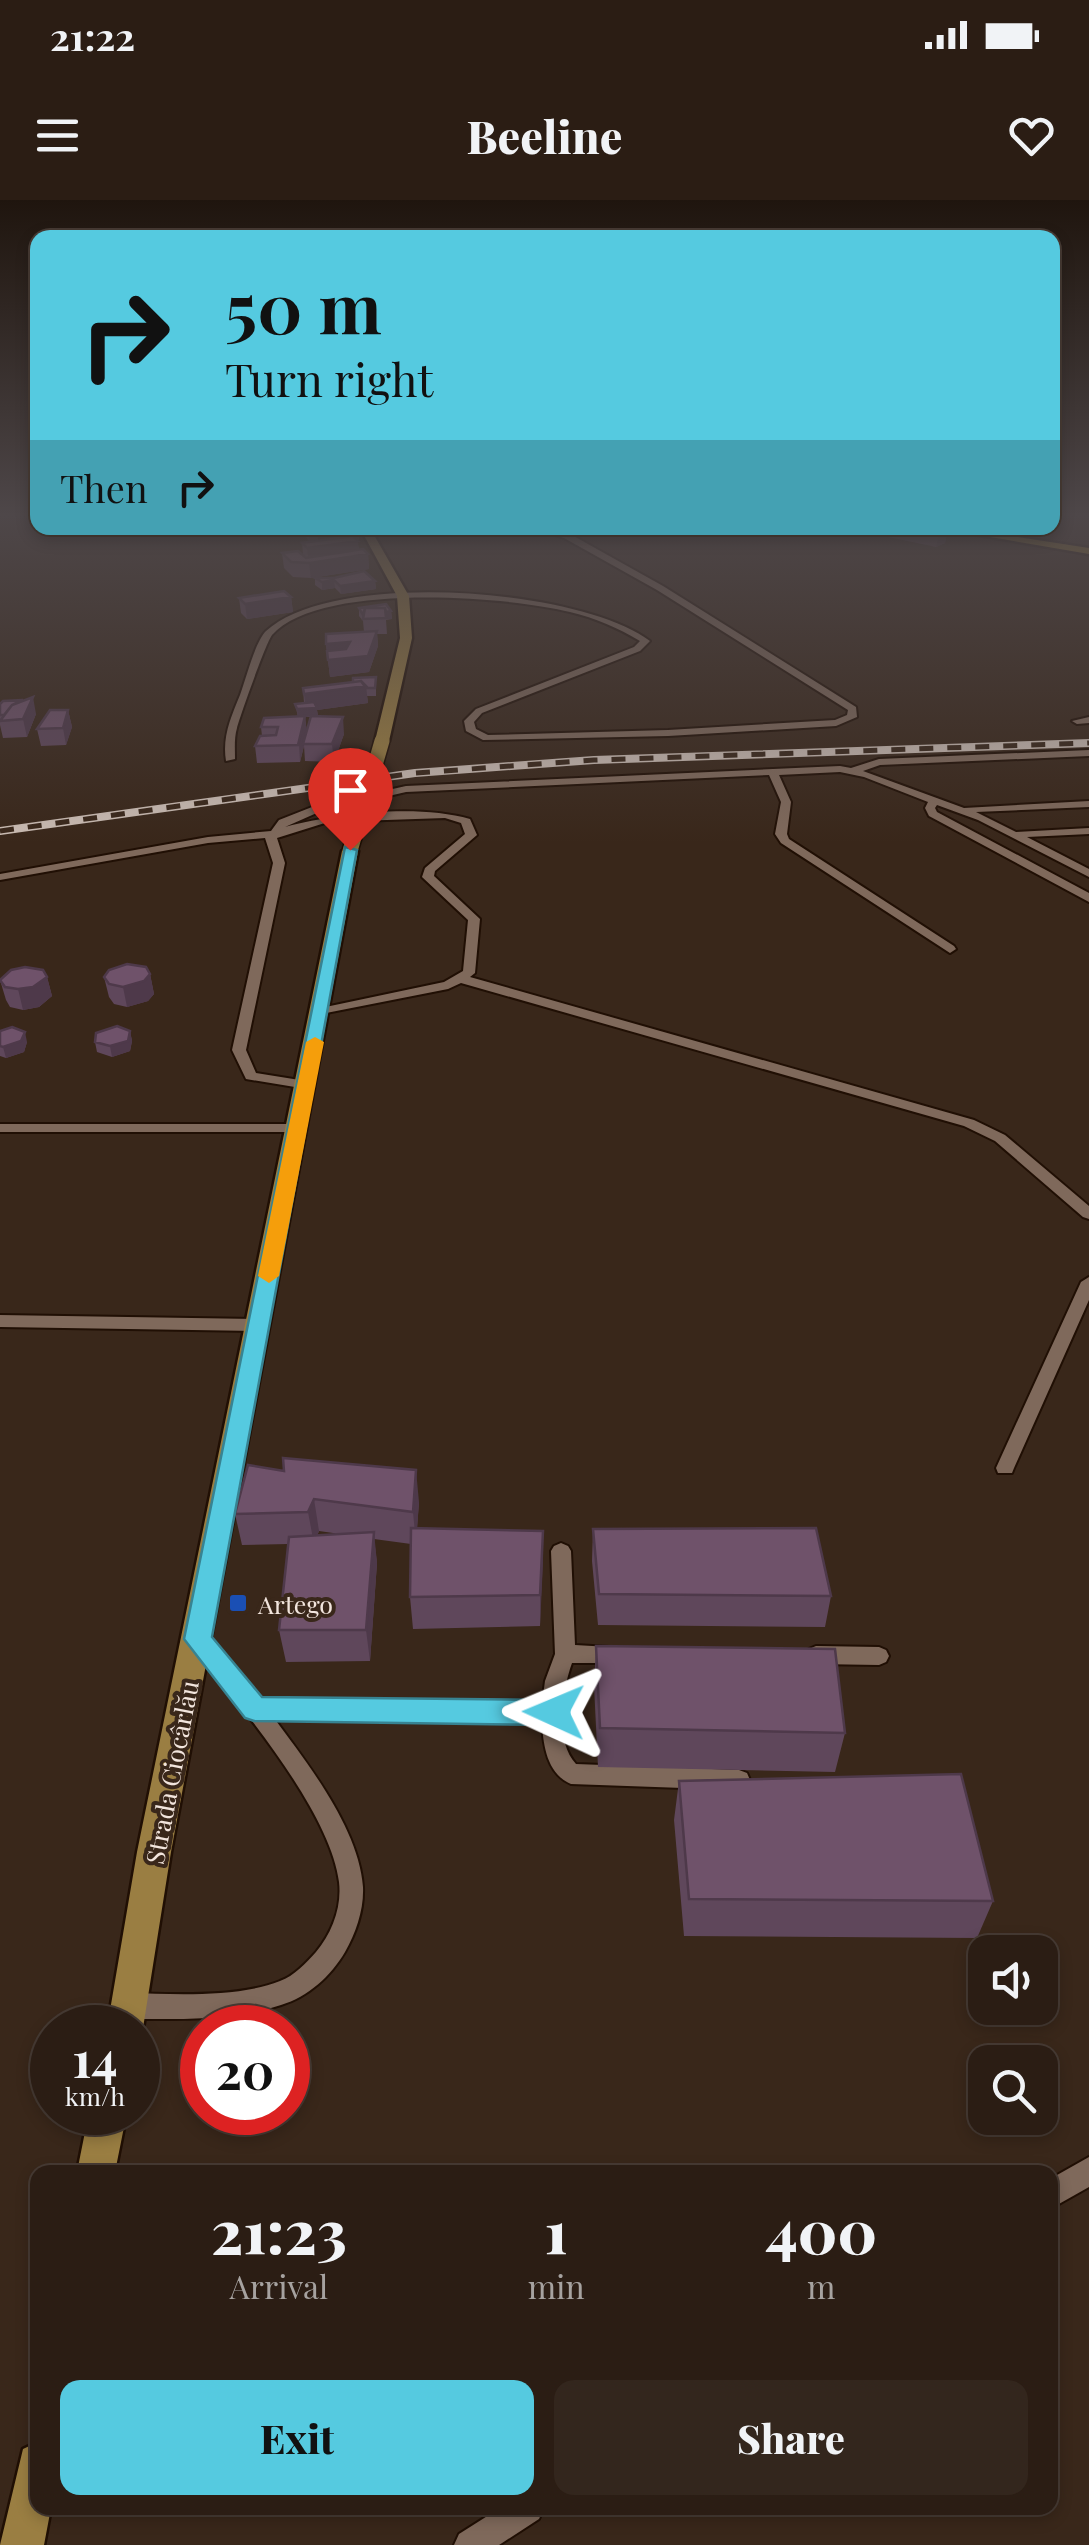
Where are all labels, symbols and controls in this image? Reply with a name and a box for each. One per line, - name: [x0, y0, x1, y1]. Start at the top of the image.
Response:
- text: 21:22: [50, 10, 135, 61]
- text: Beeline: [467, 105, 622, 165]
- icon: menu: [30, 108, 85, 163]
- icon: heart: [1004, 108, 1059, 163]
- text: 50 m: [225, 258, 382, 352]
- icon: right: [60, 270, 190, 400]
- text: Turn right: [225, 348, 433, 408]
- icon: right: [168, 460, 223, 515]
- text: Then: [60, 462, 148, 513]
- pin: [308, 748, 393, 851]
- icon: arrive: [323, 763, 378, 818]
- place label: Artego: [257, 1587, 333, 1620]
- marker: Artego: [227, 1592, 249, 1614]
- position arrow: [502, 1660, 606, 1764]
- street label: Strada Ciocârlău: [137, 1677, 205, 1867]
- map controls: [968, 1935, 1058, 2135]
- button: sound: [968, 1935, 1058, 2025]
- speed limit sign: 20: [180, 2005, 310, 2135]
- text: 14: [72, 2024, 118, 2091]
- button: search: [968, 2045, 1058, 2135]
- text: km/h: [65, 2079, 125, 2112]
- text: 21:23: [211, 2189, 347, 2269]
- text: 1: [544, 2189, 568, 2269]
- text: 400: [766, 2189, 877, 2269]
- text: Arrival: [230, 2264, 328, 2307]
- text: min: [528, 2264, 585, 2307]
- text: m: [807, 2264, 835, 2307]
- button: Exit: [60, 2380, 534, 2495]
- button: Share: [554, 2380, 1028, 2495]

